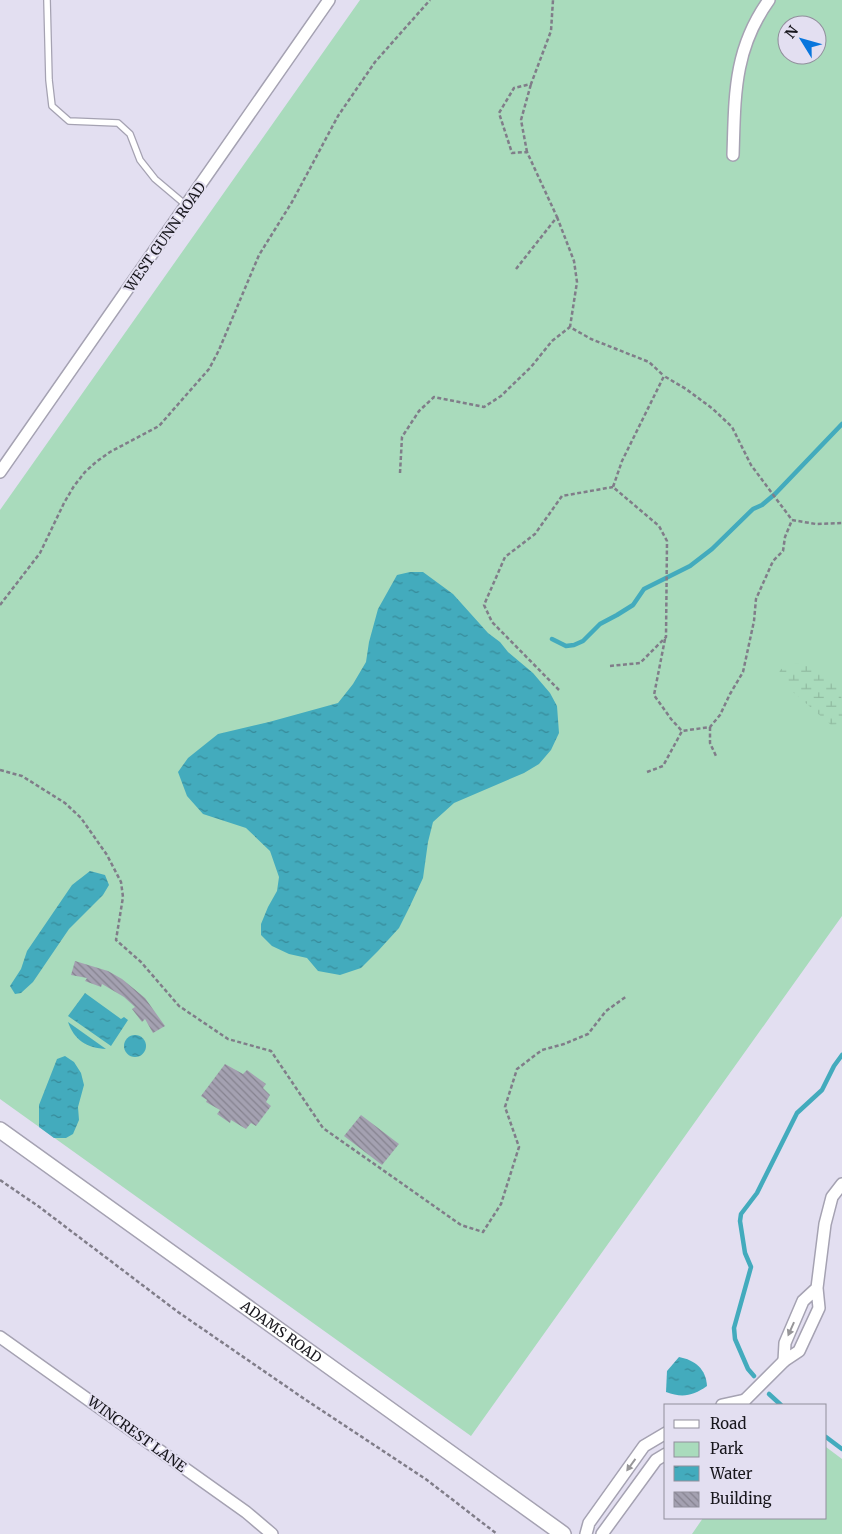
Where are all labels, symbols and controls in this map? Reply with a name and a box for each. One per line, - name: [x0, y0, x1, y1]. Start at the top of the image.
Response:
- north arrow: [777, 15, 827, 65]
- text: N: [781, 22, 802, 42]
- street label: WEST GUNN ROAD: [120, 178, 210, 296]
- street label: ADAMS ROAD: [236, 1296, 326, 1367]
- one-way arrow: [786, 1322, 794, 1336]
- street label: WINCREST LANE: [83, 1391, 190, 1476]
- legend: [664, 1404, 827, 1519]
- text: Road: [710, 1414, 746, 1433]
- text: Park: [710, 1439, 744, 1458]
- one-way arrow: [625, 1458, 636, 1471]
- text: Water: [709, 1464, 753, 1483]
- text: Building: [710, 1489, 772, 1508]

